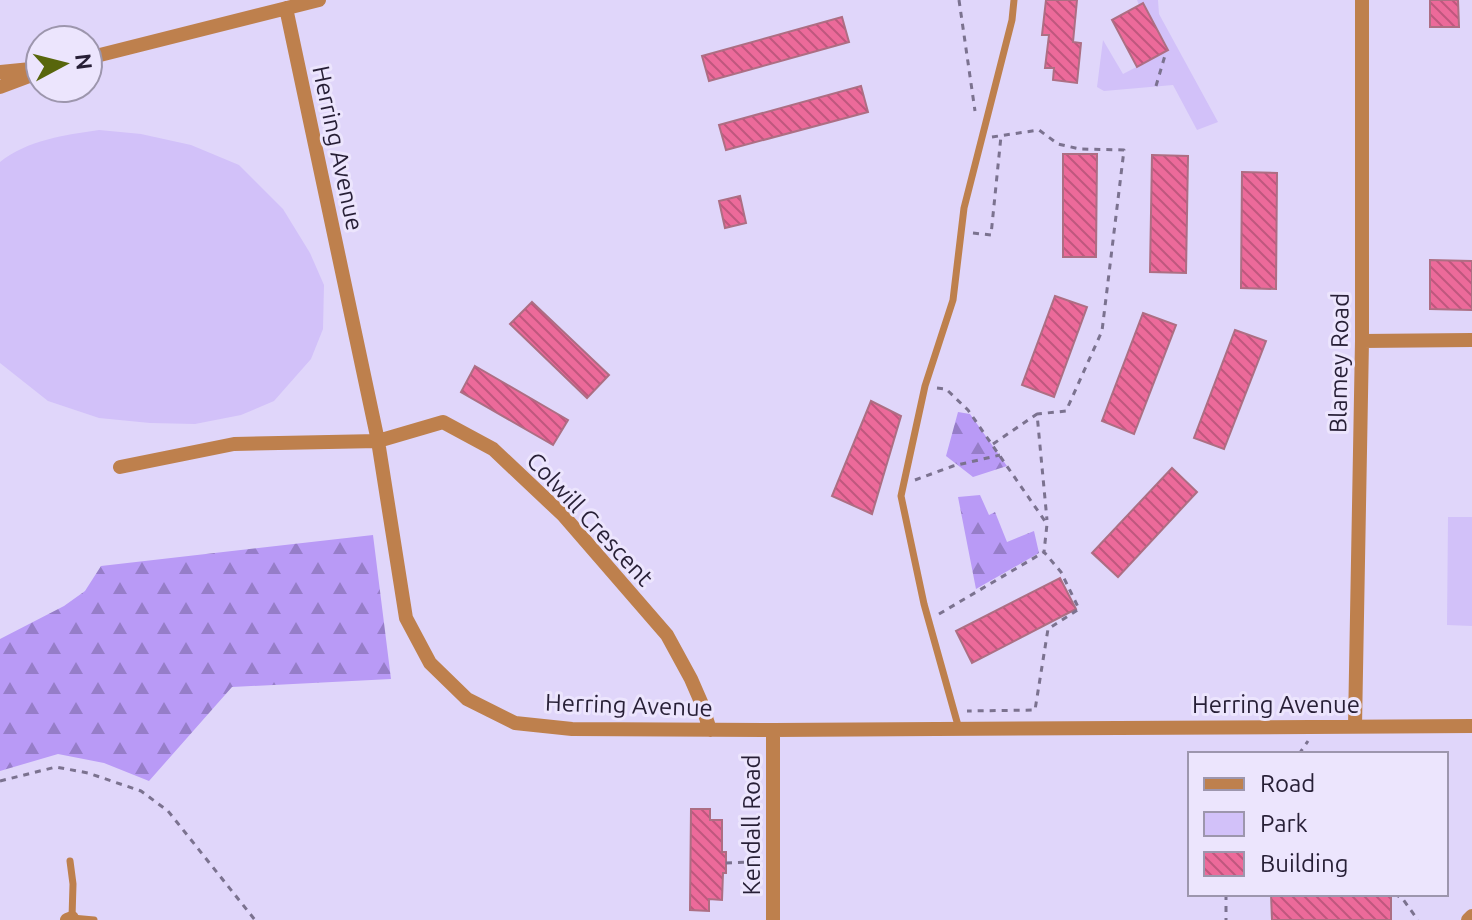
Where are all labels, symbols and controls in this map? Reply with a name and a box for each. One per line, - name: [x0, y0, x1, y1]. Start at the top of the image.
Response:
- north arrow: [24, 24, 104, 104]
- text: N: [71, 52, 98, 71]
- street label: Herring Avenue: [307, 63, 369, 233]
- street label: Blamey Road: [1324, 293, 1354, 433]
- street label: Colwill Crescent: [521, 447, 659, 592]
- street label: Herring Avenue: [545, 689, 713, 721]
- street label: Herring Avenue: [1192, 691, 1360, 718]
- legend: [1188, 752, 1448, 896]
- street label: Kendall Road: [738, 754, 765, 896]
- text: Road: [1260, 770, 1315, 797]
- text: Park: [1260, 810, 1308, 837]
- text: Building: [1260, 850, 1348, 877]

